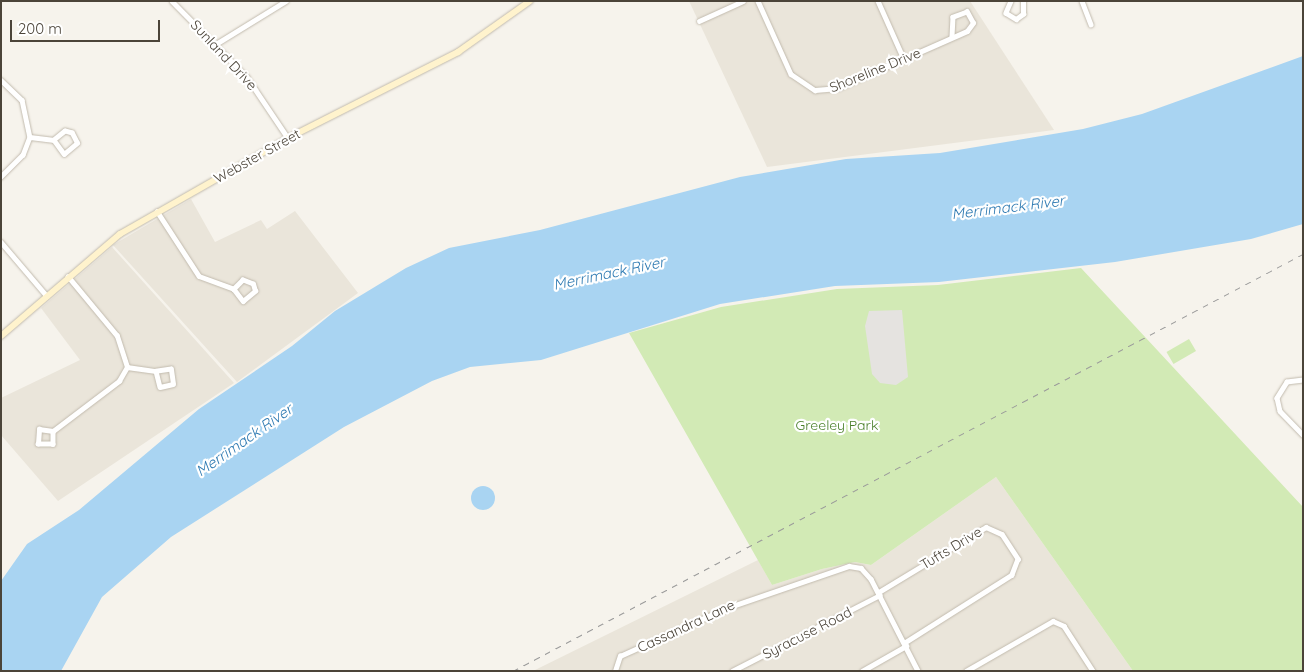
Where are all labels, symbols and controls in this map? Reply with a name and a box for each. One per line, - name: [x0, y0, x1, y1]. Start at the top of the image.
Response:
- scale bar: [12, 10, 162, 42]
- street label: Sunland Drive: [187, 16, 261, 94]
- text: 200 m: [18, 19, 62, 38]
- street label: Shoreline Drive: [827, 44, 923, 96]
- street label: Webster Street: [211, 125, 303, 187]
- water label: Merrimack River: [950, 191, 1066, 223]
- water label: Merrimack River: [552, 252, 666, 294]
- water label: Merrimack River: [192, 400, 296, 480]
- park label: Greeley Park: [796, 417, 878, 433]
- street label: Tufts Drive: [917, 523, 985, 573]
- street label: Cassandra Lane: [635, 596, 737, 656]
- street label: Syracuse Road: [760, 603, 854, 663]

